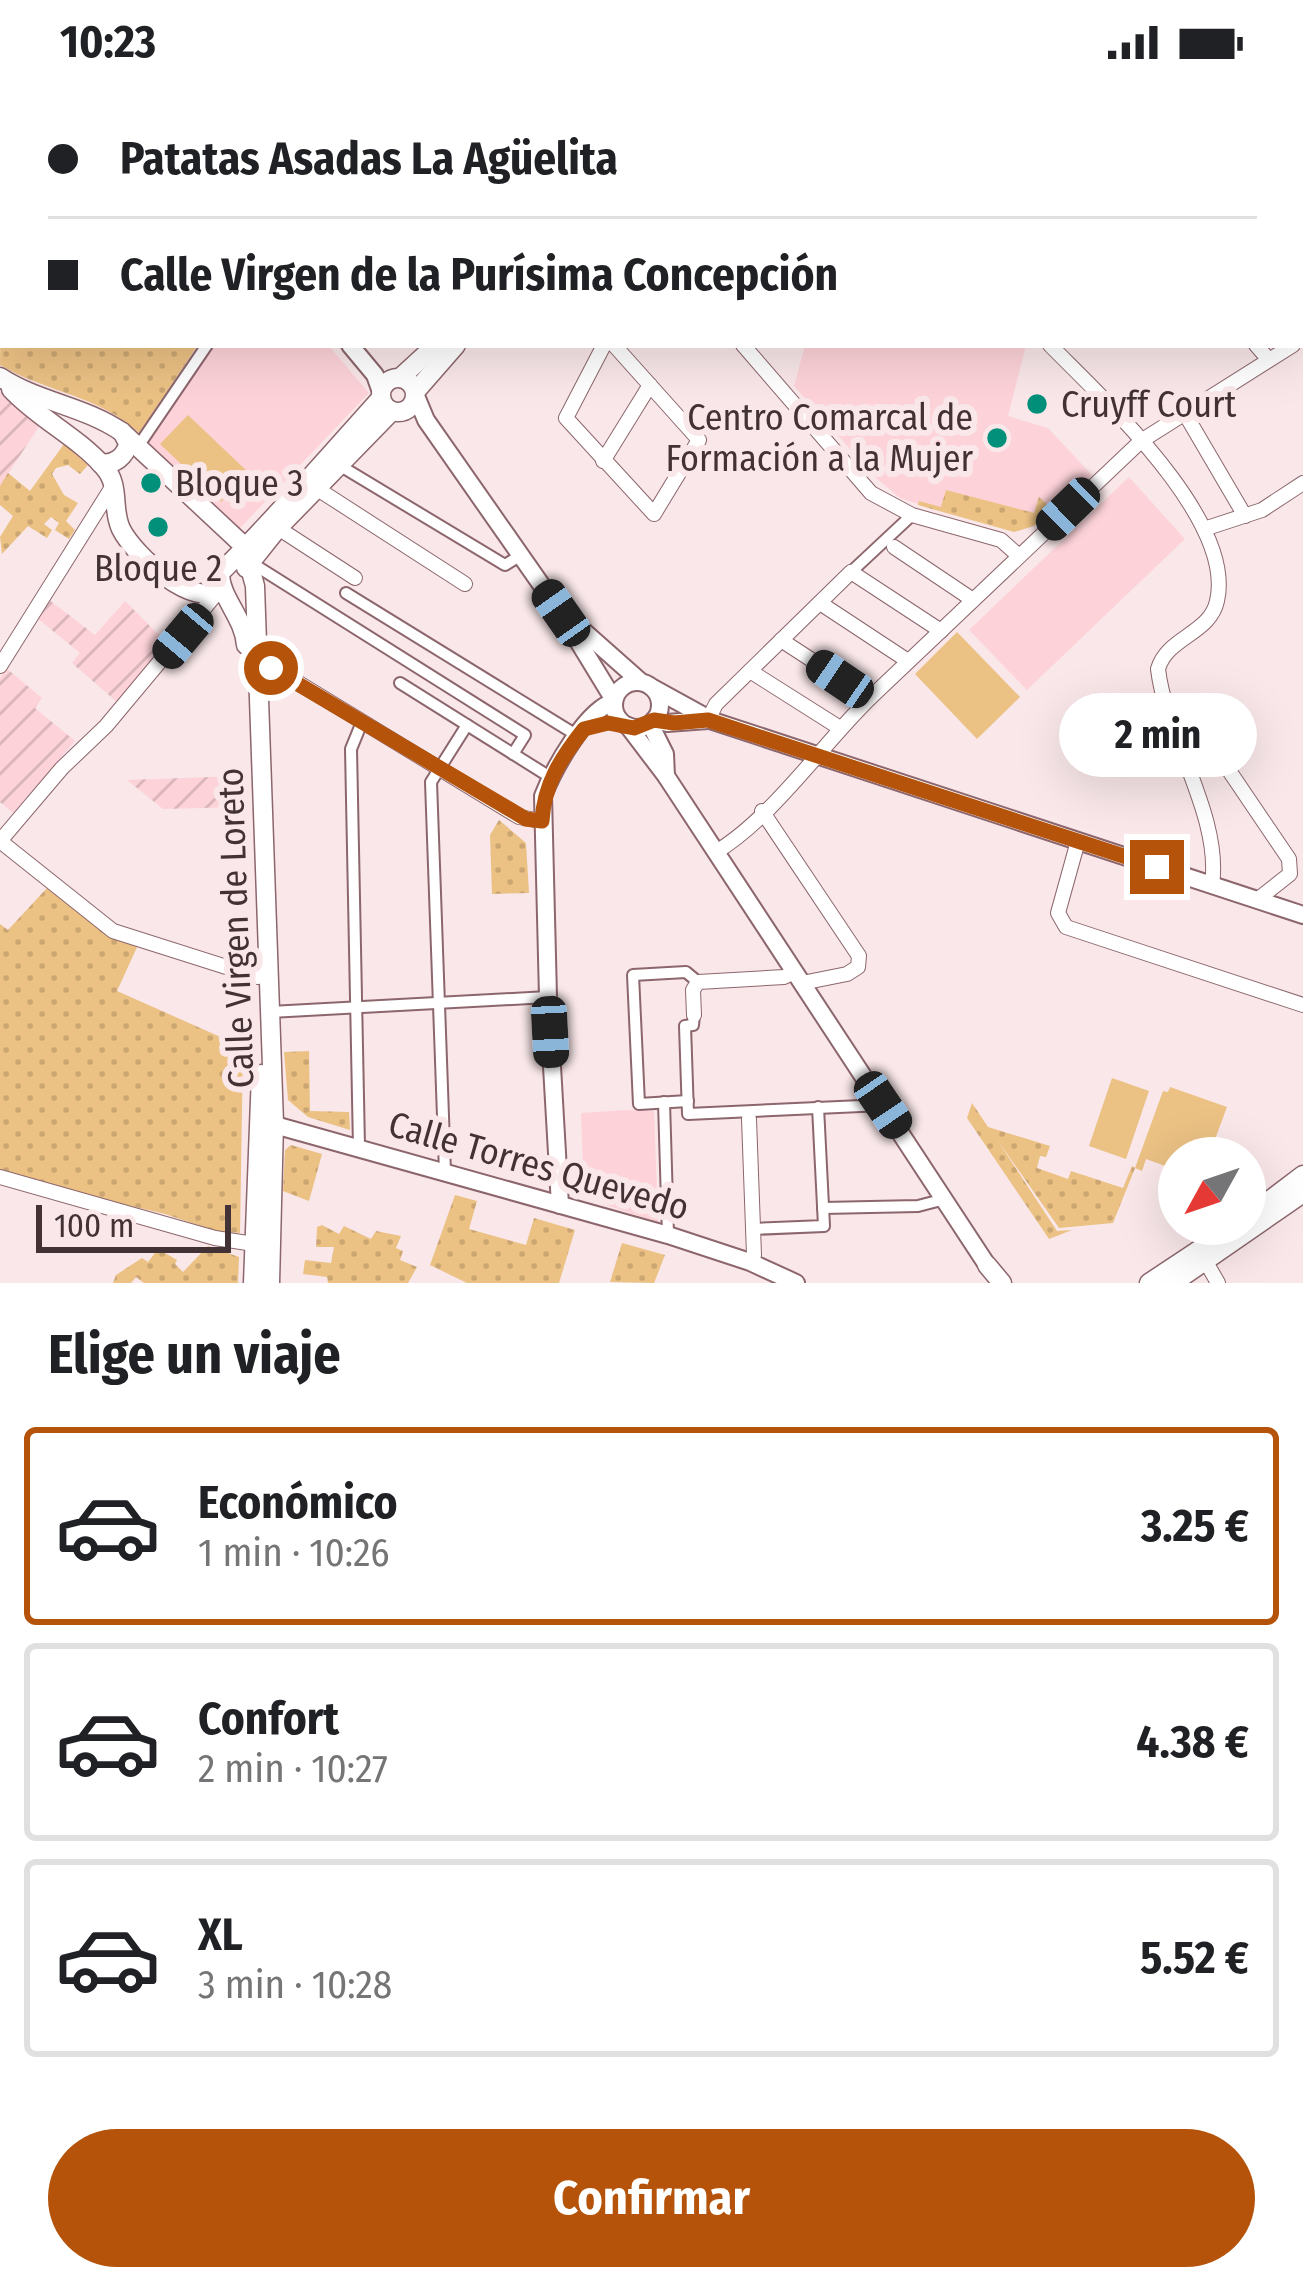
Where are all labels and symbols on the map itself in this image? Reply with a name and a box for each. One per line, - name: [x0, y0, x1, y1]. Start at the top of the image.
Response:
- place label: Cruyff Court: [1061, 383, 1237, 427]
- marker: Cruyff Court: [1024, 391, 1050, 417]
- place label: Centro Comarcal de Formación a la Mujer: [665, 396, 973, 481]
- marker: Centro Comarcal de Formación a la Mujer: [984, 425, 1010, 451]
- place label: Bloque 3: [175, 462, 304, 506]
- marker: Bloque 3: [138, 470, 164, 496]
- car: [1030, 471, 1106, 547]
- marker: Bloque 2: [145, 514, 171, 540]
- place label: Bloque 2: [94, 547, 222, 591]
- car: [526, 573, 596, 653]
- car: [146, 597, 220, 675]
- route start: [244, 641, 298, 695]
- car: [800, 644, 880, 714]
- callout: 2 min: [1058, 693, 1256, 777]
- street label: Calle Virgen de Loreto: [208, 767, 264, 1089]
- route end: [1130, 840, 1184, 894]
- car: [530, 995, 570, 1069]
- car: [848, 1065, 918, 1145]
- street label: Calle Torres Quevedo: [383, 1102, 694, 1230]
- north arrow: [1158, 1137, 1266, 1245]
- scale bar: [36, 1199, 231, 1252]

